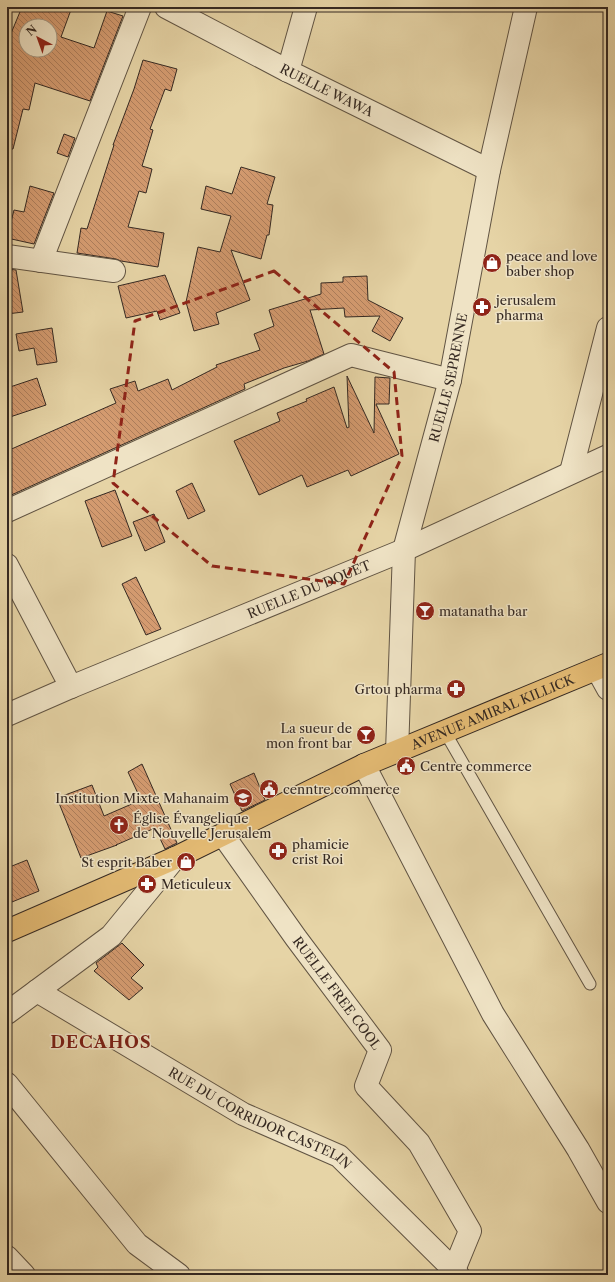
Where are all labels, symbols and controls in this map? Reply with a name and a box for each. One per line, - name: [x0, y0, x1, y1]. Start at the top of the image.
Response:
- north arrow: [18, 18, 58, 58]
- text: N: [23, 22, 40, 39]
- street label: RUELLE WAWA: [277, 60, 376, 120]
- place label: peace and love baber shop: [506, 248, 598, 279]
- shop icon: peace and love baber shop: [481, 252, 503, 274]
- place label: jerusalem pharma: [494, 292, 556, 323]
- pharmacy icon: jerusalem pharma: [471, 296, 493, 318]
- street label: RUELLE SEPRENNE: [425, 312, 470, 444]
- street label: RUELLE DU DOUET: [245, 557, 373, 622]
- bar icon: matanatha bar: [414, 600, 436, 622]
- place label: matanatha bar: [439, 603, 528, 619]
- street label: AVENUE AMIRAL KILLICK: [408, 671, 577, 753]
- pharmacy icon: Grtou pharma: [445, 678, 467, 700]
- place label: Grtou pharma: [355, 681, 442, 697]
- place label: La sueur de mon front bar: [266, 720, 353, 751]
- bar icon: La sueur de mon front bar: [355, 724, 377, 746]
- public building icon: Centre commerce: [395, 755, 417, 777]
- place label: Centre commerce: [420, 758, 532, 774]
- public building icon: cenntre commerce: [258, 778, 280, 800]
- place label: cenntre commerce: [283, 781, 400, 797]
- school or university icon: Institution Mixte Mahanaim: [232, 787, 254, 809]
- place label: Institution Mixte Mahanaim: [55, 790, 229, 806]
- place label: Église Évangelique de Nouvelle Jerusalem: [133, 810, 271, 841]
- church icon: Église Évangelique de Nouvelle Jerusalem: [108, 814, 130, 836]
- place label: phamicie crist Roi: [292, 836, 349, 867]
- pharmacy icon: phamicie crist Roi: [267, 840, 289, 862]
- shop icon: St esprit Baber: [175, 851, 197, 873]
- place label: St esprit Baber: [81, 854, 173, 870]
- pharmacy icon: Meticuleux: [136, 873, 158, 895]
- place label: Meticuleux: [161, 876, 232, 892]
- street label: RUELLE FREE COOL: [290, 933, 385, 1053]
- district label: DECAHOS: [50, 1032, 152, 1052]
- street label: RUE DU CORRIDOR CASTELIN: [166, 1063, 355, 1172]

